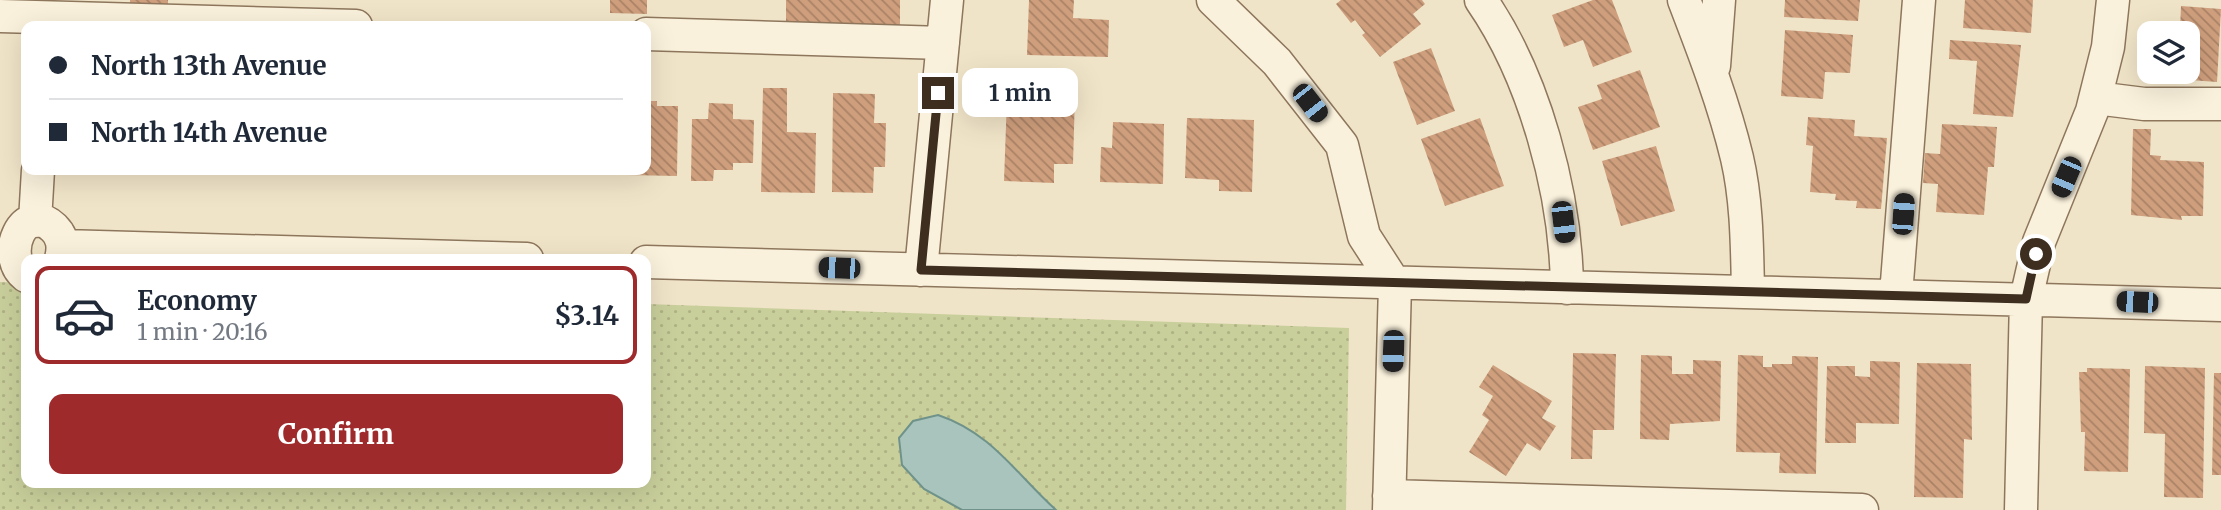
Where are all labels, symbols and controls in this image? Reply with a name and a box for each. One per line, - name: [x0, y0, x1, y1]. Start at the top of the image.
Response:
- map controls: [2137, 21, 2200, 84]
- button: layers: [2137, 21, 2200, 84]
- text: North 13th Avenue: [91, 49, 327, 82]
- callout: 1 min: [962, 68, 1078, 118]
- route end: [922, 77, 954, 109]
- text: 1 min: [989, 78, 1051, 107]
- car: [1289, 80, 1332, 126]
- text: North 14th Avenue: [91, 116, 327, 149]
- car: [2049, 154, 2084, 200]
- car: [1892, 192, 1915, 236]
- car: [1551, 200, 1576, 244]
- route start: [2020, 238, 2052, 270]
- car: [818, 257, 861, 279]
- icon: car: [53, 284, 116, 347]
- text: Economy: [137, 284, 257, 317]
- car: [2116, 291, 2159, 313]
- text: $3.14: [554, 299, 619, 332]
- text: 1 min · 20:16: [137, 317, 268, 346]
- car: [1382, 330, 1405, 372]
- button: Confirm: [49, 394, 623, 474]

